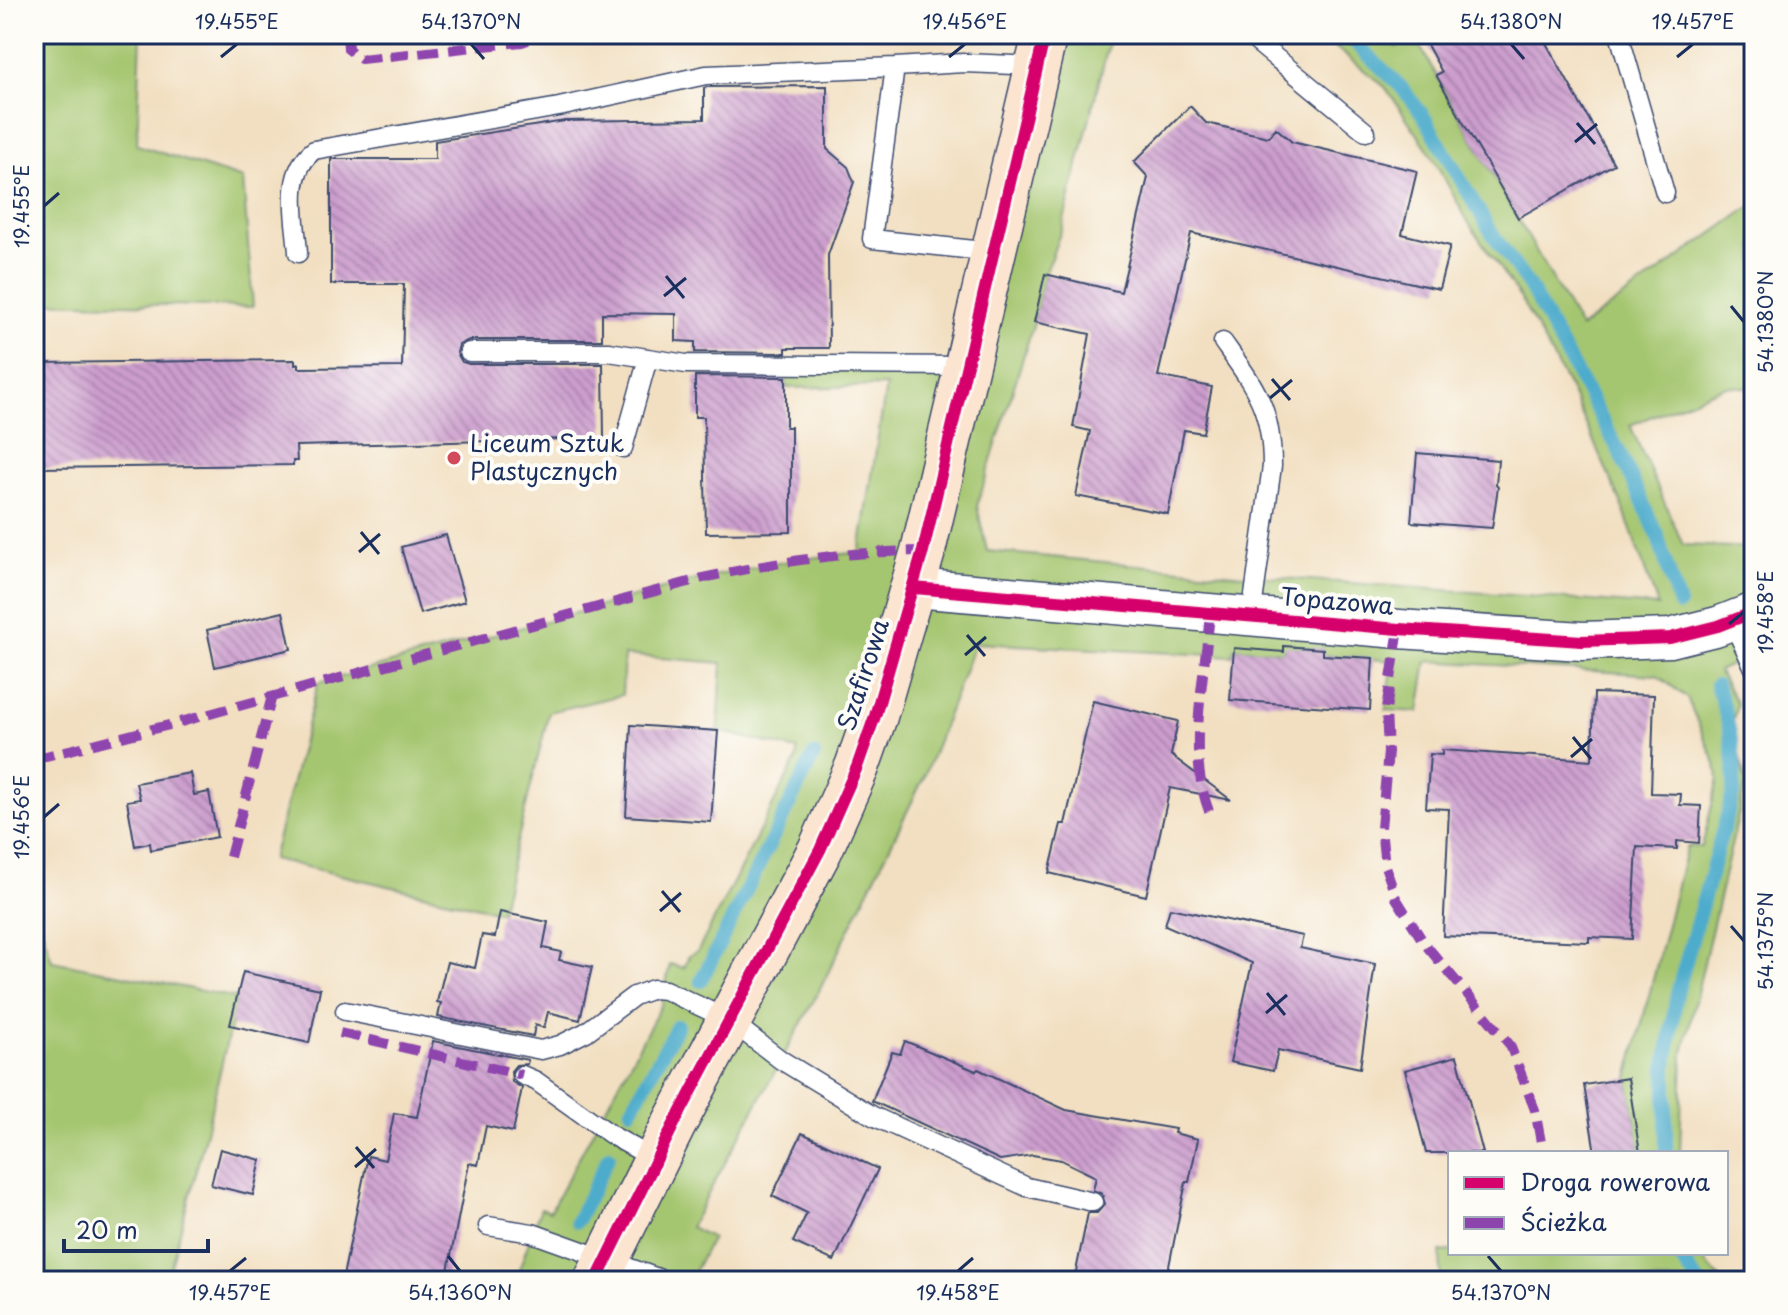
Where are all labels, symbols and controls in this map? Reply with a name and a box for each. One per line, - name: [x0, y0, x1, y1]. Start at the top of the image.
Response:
- text: 19.455°E: [195, 6, 279, 36]
- text: 54.1370°N: [421, 6, 521, 36]
- text: 19.456°E: [923, 6, 1007, 36]
- text: 54.1380°N: [1459, 6, 1563, 36]
- text: 19.457°E: [1652, 6, 1734, 36]
- text: 19.455°E: [6, 164, 36, 248]
- text: 54.1380°N: [1750, 270, 1780, 374]
- place label: Liceum Sztuk Plastycznych: [470, 424, 624, 488]
- marker: Liceum Sztuk Plastycznych: [445, 449, 463, 467]
- text: 19.458°E: [1750, 570, 1780, 654]
- street label: Topazowa: [1279, 577, 1395, 623]
- street label: Szafirowa: [827, 614, 897, 735]
- text: 19.456°E: [6, 775, 36, 859]
- text: 54.1375°N: [1750, 892, 1780, 990]
- legend: [1448, 1151, 1728, 1255]
- text: Droga rowerowa: [1520, 1163, 1710, 1199]
- scale bar: [64, 1203, 208, 1253]
- text: Ścieżka: [1520, 1203, 1607, 1239]
- text: 20 m: [76, 1211, 138, 1247]
- text: 19.457°E: [189, 1277, 271, 1307]
- text: 54.1360°N: [408, 1277, 512, 1307]
- text: 19.458°E: [916, 1277, 1000, 1307]
- text: 54.1370°N: [1451, 1277, 1551, 1307]

